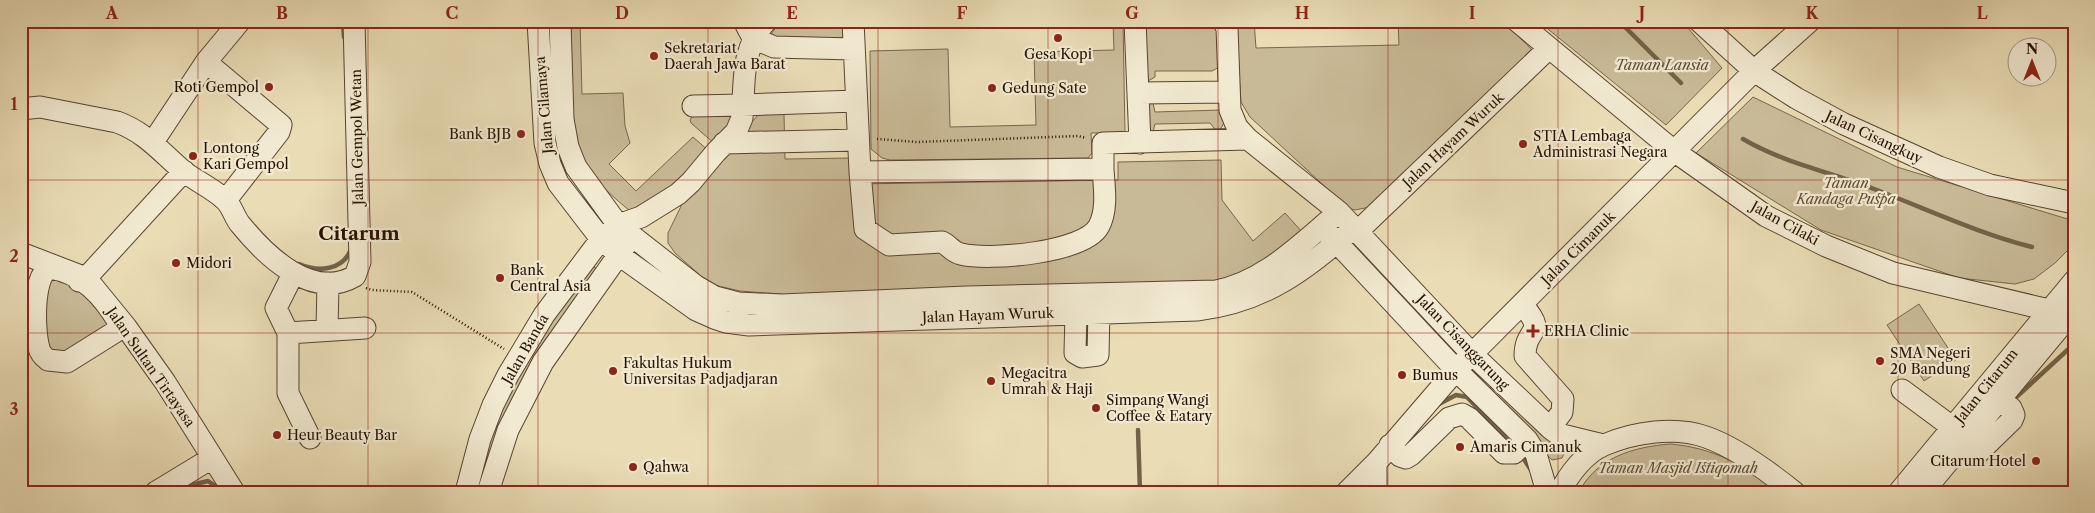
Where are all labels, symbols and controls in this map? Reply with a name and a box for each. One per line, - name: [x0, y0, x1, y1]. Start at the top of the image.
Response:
- text: A: [105, 3, 119, 23]
- text: B: [276, 3, 288, 23]
- text: C: [446, 3, 458, 23]
- text: D: [615, 3, 629, 23]
- text: E: [786, 3, 798, 23]
- text: F: [957, 3, 968, 23]
- text: G: [1125, 3, 1139, 23]
- text: H: [1295, 3, 1309, 23]
- text: I: [1469, 3, 1476, 23]
- text: J: [1636, 3, 1645, 23]
- text: K: [1806, 3, 1820, 23]
- text: L: [1976, 3, 1988, 23]
- marker: Gesa Kopi: [1052, 32, 1064, 44]
- north arrow: [2008, 38, 2058, 88]
- place label: Sekretariat Daerah Jawa Barat: [664, 39, 786, 73]
- text: N: [2026, 40, 2038, 58]
- place label: Gesa Kopi: [1024, 45, 1092, 63]
- marker: Sekretariat Daerah Jawa Barat: [648, 50, 660, 62]
- street label: Jalan Cilamaya: [531, 55, 557, 156]
- park label: Taman Lansia: [1615, 56, 1709, 74]
- street label: Jalan Gempol Wetan: [347, 69, 367, 207]
- place label: Roti Gempol: [174, 78, 259, 96]
- place label: Gedung Sate: [1002, 79, 1087, 97]
- marker: Roti Gempol: [263, 81, 275, 93]
- marker: Gedung Sate: [986, 82, 998, 94]
- street label: Jalan Hayam Wuruk: [1397, 88, 1508, 193]
- text: 1: [10, 94, 18, 114]
- street label: Jalan Cisangkuy: [1821, 106, 1926, 167]
- place label: Bank BJB: [449, 125, 511, 143]
- place label: STIA Lembaga Administrasi Negara: [1532, 127, 1668, 161]
- marker: Bank BJB: [515, 128, 527, 140]
- marker: STIA Lembaga Administrasi Negara: [1517, 138, 1529, 150]
- place label: Lontong Kari Gempol: [203, 139, 289, 173]
- marker: Lontong Kari Gempol: [187, 150, 199, 162]
- park label: Taman Kandaga Puspa: [1795, 174, 1896, 208]
- street label: Jalan Cilaki: [1746, 196, 1822, 249]
- street label: Jalan Cimanuk: [1536, 207, 1619, 290]
- district label: Citarum: [318, 222, 400, 245]
- text: 2: [9, 246, 19, 266]
- place label: Midori: [186, 254, 232, 272]
- marker: Midori: [170, 257, 182, 269]
- place label: Bank Central Asia: [510, 261, 592, 295]
- marker: Bank Central Asia: [494, 272, 506, 284]
- street label: Jalan Cisanggarung: [1411, 289, 1514, 394]
- street label: Jalan Sultan Tirtayasa: [102, 302, 200, 431]
- street label: Jalan Hayam Wuruk: [920, 304, 1055, 326]
- street label: Jalan Banda: [497, 310, 553, 389]
- place label: ERHA Clinic: [1544, 322, 1629, 340]
- marker: ERHA Clinic: [1526, 324, 1540, 338]
- place label: SMA Negeri 20 Bandung: [1890, 344, 1970, 378]
- street label: Jalan Citarum: [1949, 345, 2022, 429]
- place label: Fakultas Hukum Universitas Padjadjaran: [623, 354, 778, 388]
- marker: SMA Negeri 20 Bandung: [1874, 355, 1886, 367]
- place label: Megacitra Umrah & Haji: [1001, 364, 1093, 398]
- marker: Fakultas Hukum Universitas Padjadjaran: [607, 365, 619, 377]
- place label: Bumus: [1412, 366, 1458, 384]
- marker: Bumus: [1396, 369, 1408, 381]
- marker: Megacitra Umrah & Haji: [985, 375, 997, 387]
- place label: Simpang Wangi Coffee & Eatary: [1106, 391, 1212, 425]
- text: 3: [9, 399, 19, 419]
- marker: Simpang Wangi Coffee & Eatary: [1090, 402, 1102, 414]
- place label: Heur Beauty Bar: [287, 426, 397, 444]
- marker: Heur Beauty Bar: [271, 429, 283, 441]
- place label: Amaris Cimanuk: [1469, 438, 1583, 456]
- marker: Amaris Cimanuk: [1454, 441, 1466, 453]
- place label: Citarum Hotel: [1930, 452, 2026, 470]
- marker: Citarum Hotel: [2030, 455, 2042, 467]
- place label: Qahwa: [643, 458, 690, 476]
- park label: Taman Masjid Istiqomah: [1598, 459, 1758, 477]
- marker: Qahwa: [627, 461, 639, 473]

